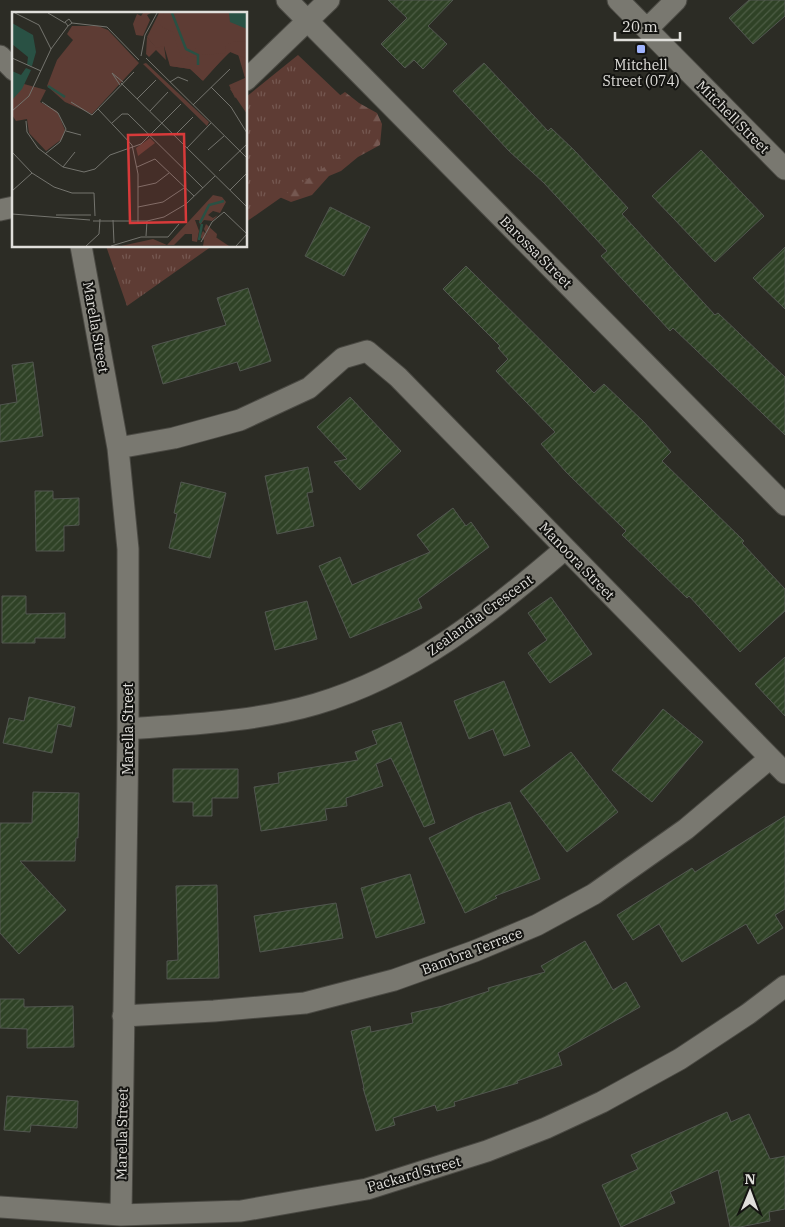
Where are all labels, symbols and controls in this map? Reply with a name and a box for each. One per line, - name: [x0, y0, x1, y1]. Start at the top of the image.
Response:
- scale bar: [615, 10, 680, 42]
- inset map: [12, 12, 248, 248]
- text: 20 m: [622, 17, 658, 36]
- marker: Mitchell Street (074): [635, 43, 647, 55]
- place label: Mitchell Street (074): [603, 56, 680, 90]
- street label: Mitchell Street: [693, 77, 773, 157]
- street label: Barossa Street: [496, 212, 576, 292]
- street label: Marella Street: [79, 280, 113, 374]
- street label: Manoora Street: [535, 518, 619, 604]
- street label: Zealandia Crescent: [423, 570, 537, 659]
- street label: Marella Street: [119, 683, 137, 775]
- street label: Bambra Terrace: [419, 924, 525, 978]
- street label: Marella Street: [112, 1088, 132, 1180]
- street label: Packard Street: [365, 1152, 463, 1196]
- north arrow: [725, 1167, 775, 1217]
- text: N: [745, 1170, 756, 1188]

